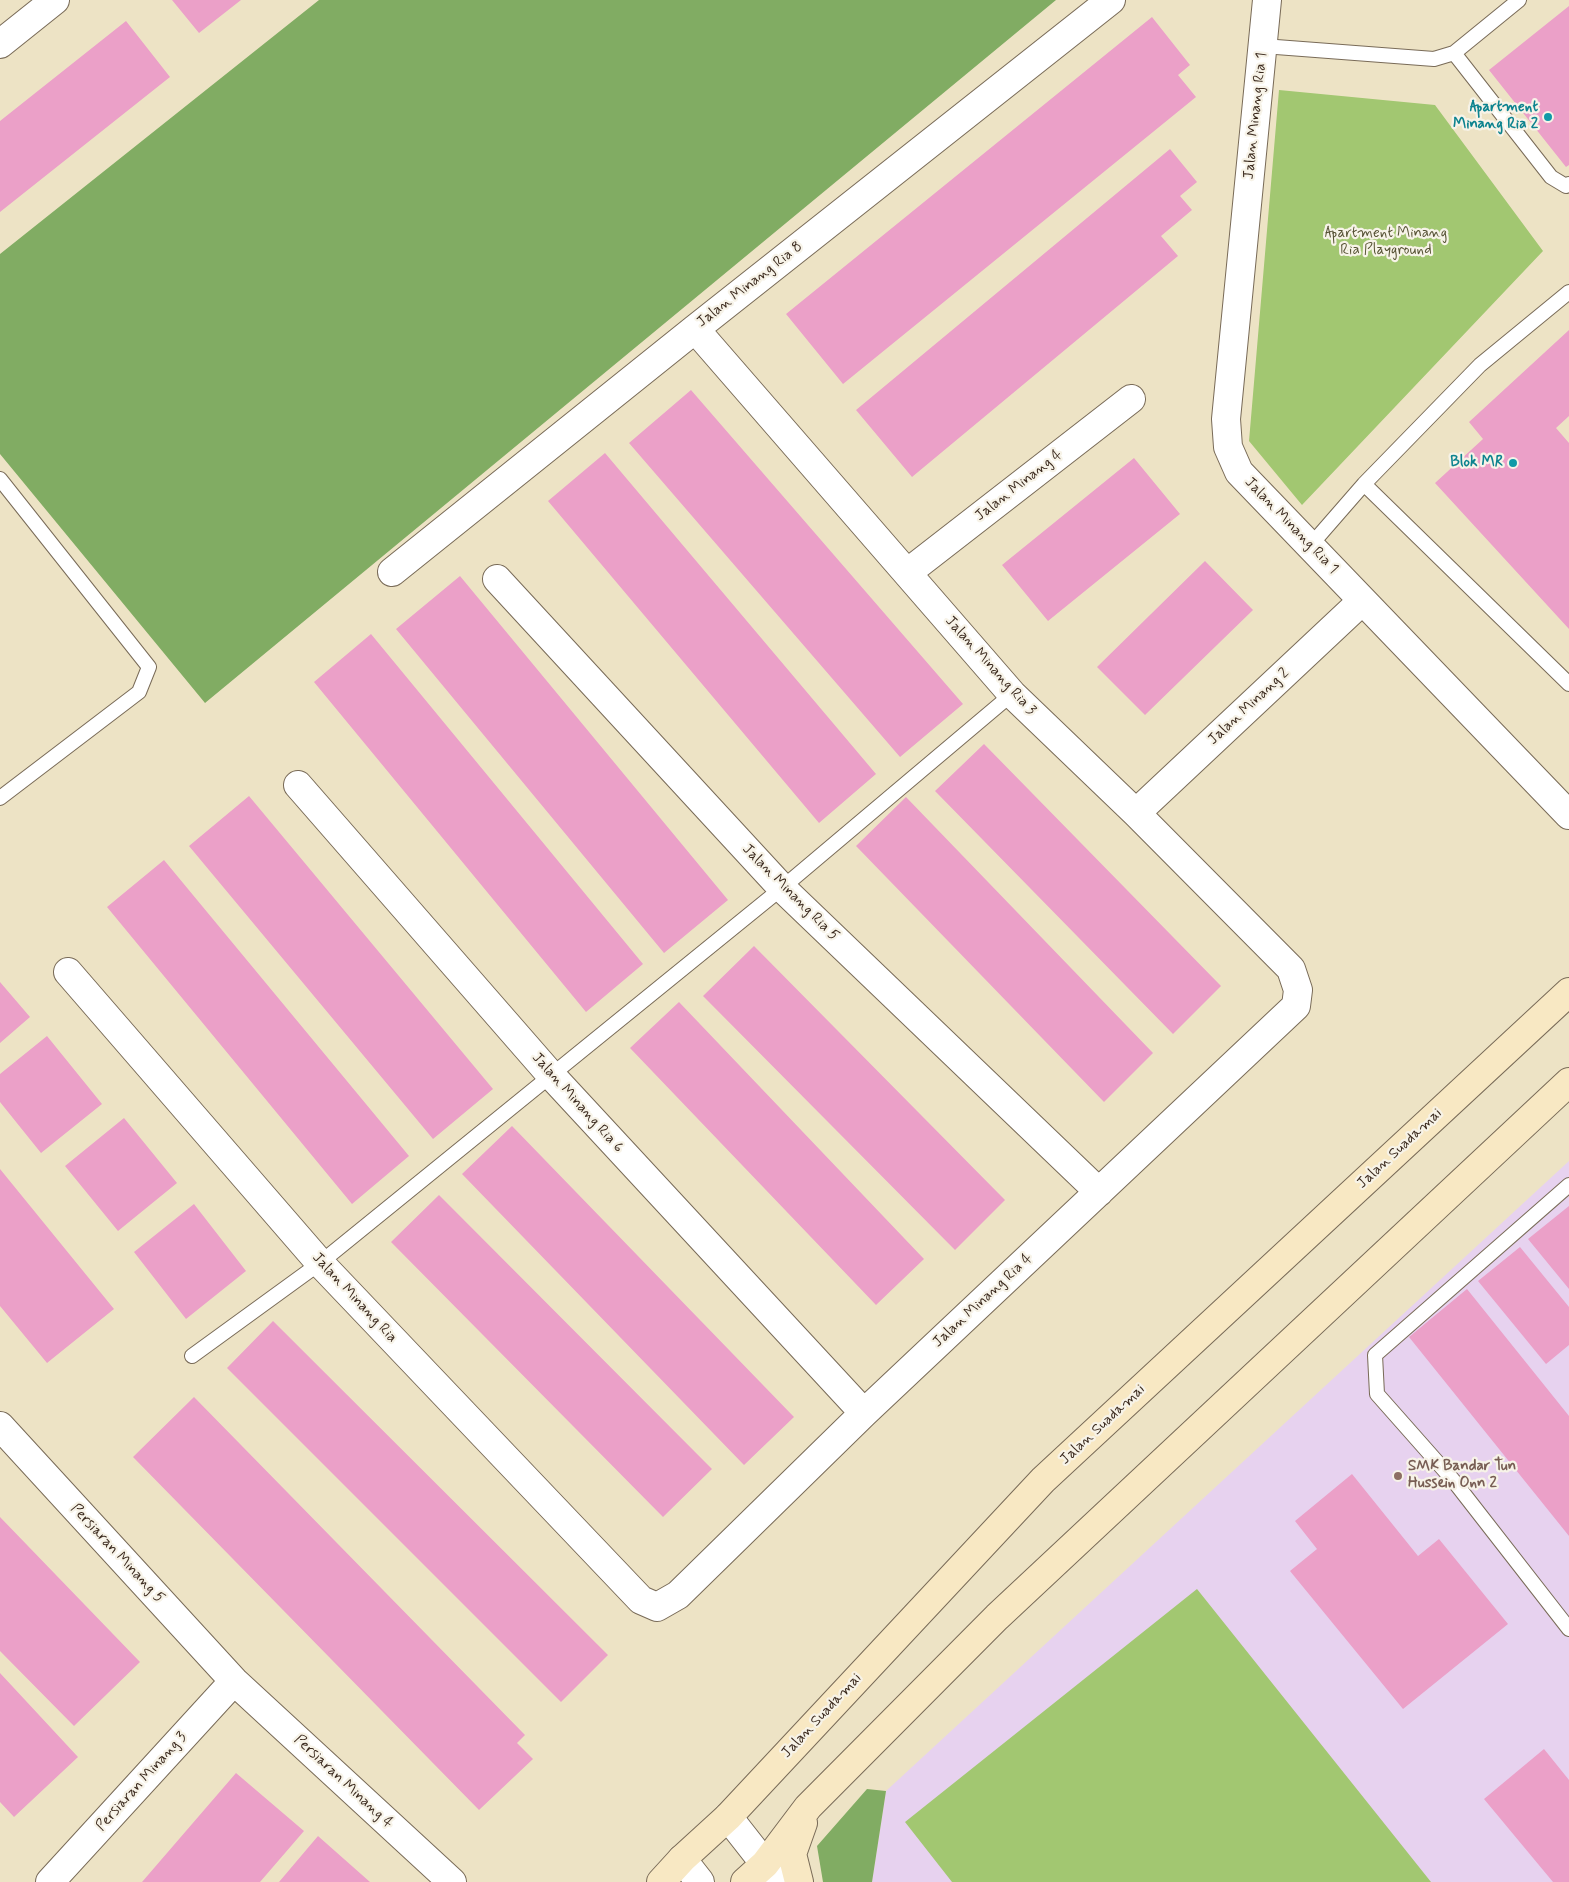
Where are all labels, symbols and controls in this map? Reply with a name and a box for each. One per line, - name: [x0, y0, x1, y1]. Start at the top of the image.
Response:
- street label: Jalan Minang Ria 1: [1240, 52, 1272, 180]
- place label: Apartment Minang Ria 2: [1453, 99, 1538, 134]
- marker: Apartment Minang Ria 2: [1542, 111, 1554, 123]
- park label: Apartment Minang Ria Playground: [1325, 225, 1447, 260]
- street label: Jalan Minang Ria 8: [694, 238, 806, 332]
- street label: Jalan Minang 4: [972, 446, 1066, 526]
- place label: Blok MR: [1450, 454, 1503, 472]
- marker: Blok MR: [1507, 457, 1519, 469]
- street label: Jalan Minang Ria 1: [1240, 474, 1342, 578]
- street label: Jalan Minang Ria 3: [941, 613, 1039, 719]
- street label: Jalan Minang 2: [1205, 665, 1293, 749]
- street label: Jalan Minang Ria 5: [738, 841, 842, 945]
- street label: Jalan Minang Ria 6: [527, 1049, 627, 1157]
- street label: Jalan Suadamai: [1354, 1105, 1446, 1193]
- street label: Jalan Minang Ria: [308, 1249, 400, 1347]
- street label: Jalan Minang Ria 4: [930, 1250, 1036, 1352]
- street label: Jalan Suadamai: [1057, 1381, 1149, 1469]
- place label: SMK Bandar Tun Hussein Onn 2: [1408, 1458, 1516, 1493]
- marker: SMK Bandar Tun Hussein Onn 2: [1392, 1470, 1404, 1482]
- street label: Persiaran Minang 5: [66, 1501, 168, 1607]
- street label: Jalan Suadamai: [778, 1670, 866, 1762]
- street label: Persiaran Minang 3: [93, 1729, 191, 1835]
- street label: Persiaran Minang 4: [290, 1731, 396, 1833]

